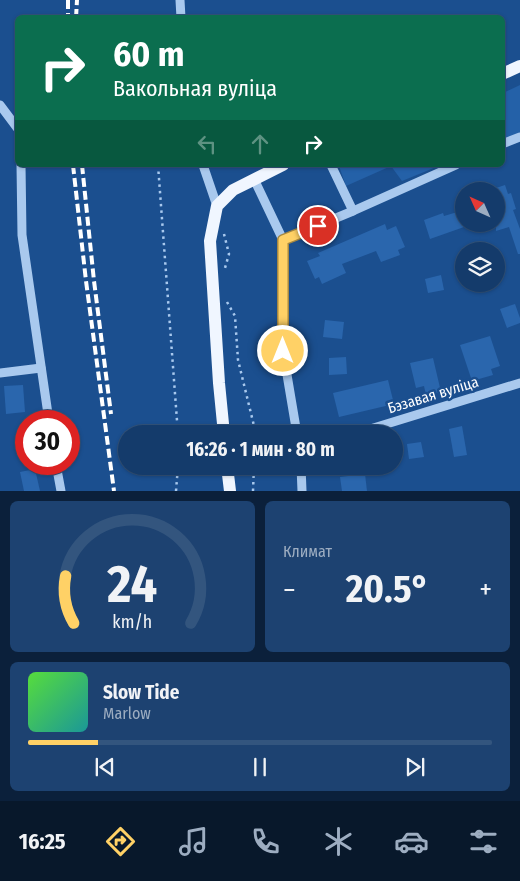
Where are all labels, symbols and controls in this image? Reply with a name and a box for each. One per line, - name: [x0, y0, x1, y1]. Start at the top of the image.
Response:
- text: 60 m: [113, 33, 184, 75]
- icon: right: [30, 35, 95, 100]
- text: Вакольная вуліца: [113, 75, 277, 102]
- icon: left: [193, 130, 221, 158]
- icon: ahead: [246, 130, 274, 158]
- icon: right: [299, 130, 327, 158]
- north arrow: [455, 182, 505, 232]
- map controls: [455, 182, 505, 292]
- pin: [297, 205, 339, 247]
- icon: arrive: [304, 212, 332, 240]
- button: layers: [455, 242, 505, 292]
- position arrow: [256, 324, 308, 376]
- street label: Бэзавая вуліца: [385, 373, 481, 417]
- speed limit sign: 30: [15, 410, 80, 475]
- text: 16:26 · 1 мин · 80 m: [186, 438, 335, 461]
- text: Климат: [283, 542, 332, 561]
- text: 24: [107, 553, 157, 616]
- text: 20.5°: [346, 566, 429, 612]
- text: −: [283, 573, 296, 606]
- text: +: [479, 573, 492, 606]
- text: km/h: [113, 611, 152, 633]
- text: Slow Tide: [103, 681, 179, 704]
- text: Marlow: [103, 704, 151, 723]
- icon: previous: [91, 753, 119, 781]
- icon: pause: [246, 753, 274, 781]
- icon: next: [401, 753, 429, 781]
- icon: directions: [103, 824, 138, 859]
- icon: music: [176, 824, 211, 859]
- icon: phone: [248, 824, 283, 859]
- icon: climate: [321, 824, 356, 859]
- icon: car: [394, 824, 429, 859]
- icon: filters: [466, 824, 501, 859]
- text: 16:25: [19, 828, 66, 855]

